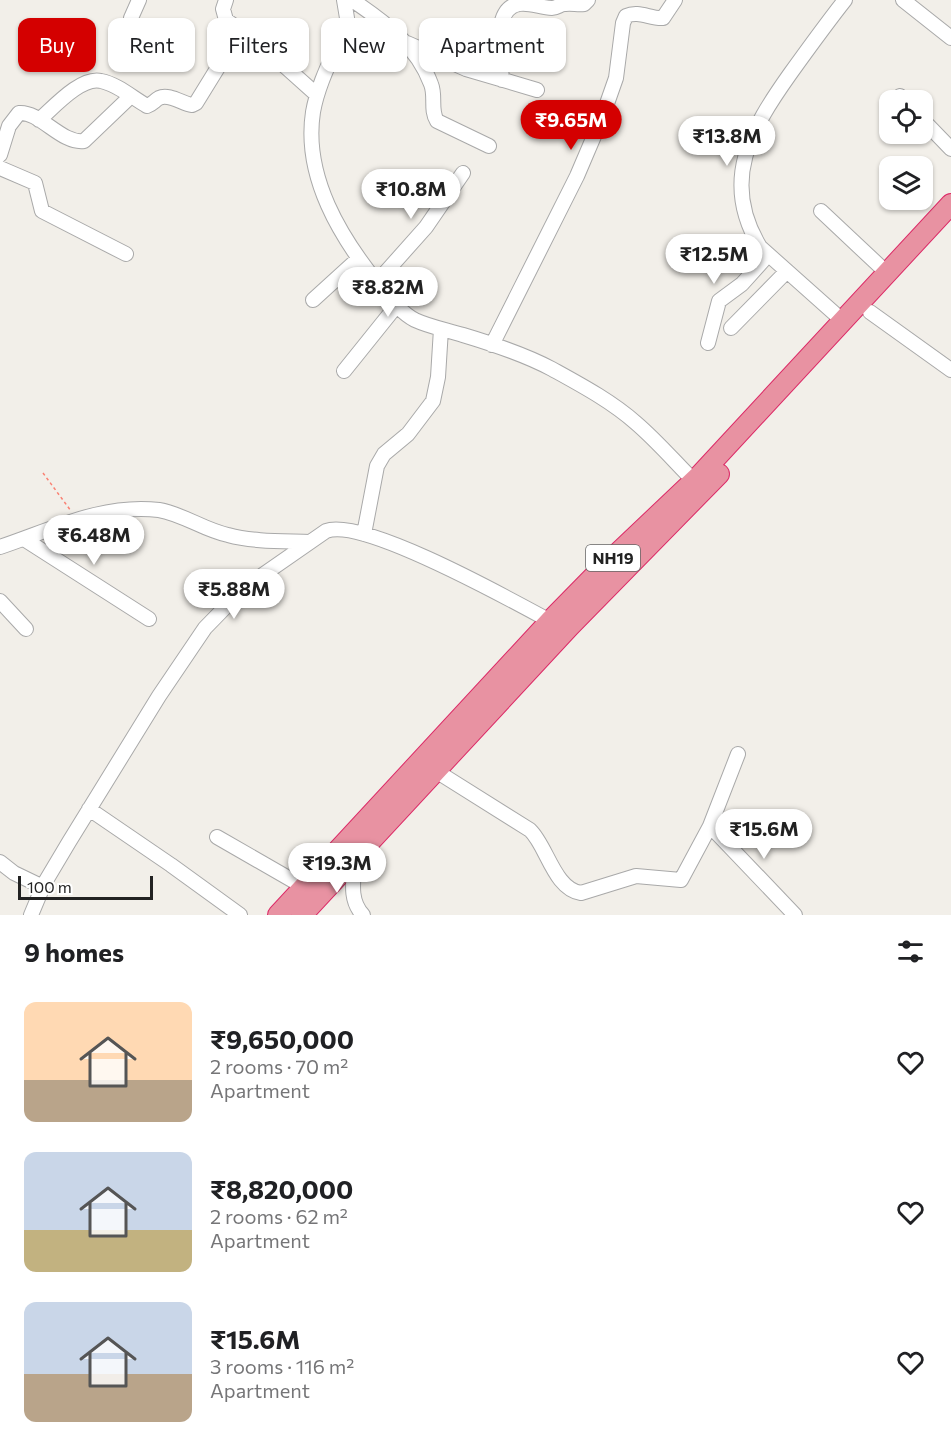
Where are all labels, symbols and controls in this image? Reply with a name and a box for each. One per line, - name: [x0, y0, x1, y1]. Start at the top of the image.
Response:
- chip: Buy: [18, 18, 96, 72]
- chip: Rent: [108, 18, 195, 72]
- chip: Filters: [207, 18, 309, 72]
- chip: New: [321, 18, 407, 72]
- chip: Apartment: [419, 18, 566, 72]
- map controls: [879, 90, 933, 210]
- button: locate: [879, 90, 933, 144]
- pin: ₹9.65M: [522, 100, 620, 151]
- text: ₹9.65M: [535, 107, 607, 131]
- pin: ₹13.8M: [678, 116, 776, 167]
- text: ₹13.8M: [692, 123, 762, 147]
- button: layers: [879, 156, 933, 210]
- pin: ₹10.8M: [362, 169, 460, 220]
- text: ₹10.8M: [375, 176, 447, 200]
- pin: ₹12.5M: [665, 234, 763, 285]
- text: ₹12.5M: [679, 241, 749, 265]
- pin: ₹8.82M: [339, 267, 437, 318]
- text: ₹8.82M: [352, 274, 424, 298]
- pin: ₹6.48M: [45, 515, 143, 566]
- text: ₹6.48M: [57, 522, 131, 546]
- road number: NH19: [586, 545, 640, 571]
- pin: ₹5.88M: [185, 569, 283, 620]
- text: ₹5.88M: [198, 576, 270, 600]
- pin: ₹15.6M: [715, 809, 813, 860]
- text: ₹15.6M: [729, 816, 799, 840]
- pin: ₹19.3M: [288, 843, 386, 894]
- text: ₹19.3M: [302, 850, 372, 874]
- scale bar: [18, 873, 153, 900]
- text: 100 m: [27, 877, 72, 896]
- icon: filters: [894, 935, 927, 968]
- text: 9 homes: [24, 936, 124, 967]
- text: ₹9,650,000: [210, 1023, 354, 1054]
- icon: home: [72, 1026, 144, 1098]
- icon: heart: [894, 1046, 927, 1079]
- text: 2 rooms · 70 m²: [210, 1054, 348, 1078]
- text: Apartment: [210, 1078, 310, 1102]
- text: ₹8,820,000: [210, 1173, 353, 1204]
- icon: home: [72, 1176, 144, 1248]
- icon: heart: [894, 1196, 927, 1229]
- text: 2 rooms · 62 m²: [210, 1204, 348, 1228]
- text: Apartment: [210, 1228, 310, 1252]
- text: ₹15.6M: [210, 1323, 300, 1354]
- icon: home: [72, 1326, 144, 1398]
- icon: heart: [894, 1346, 927, 1379]
- text: 3 rooms · 116 m²: [210, 1354, 354, 1378]
- text: Apartment: [210, 1378, 310, 1402]

